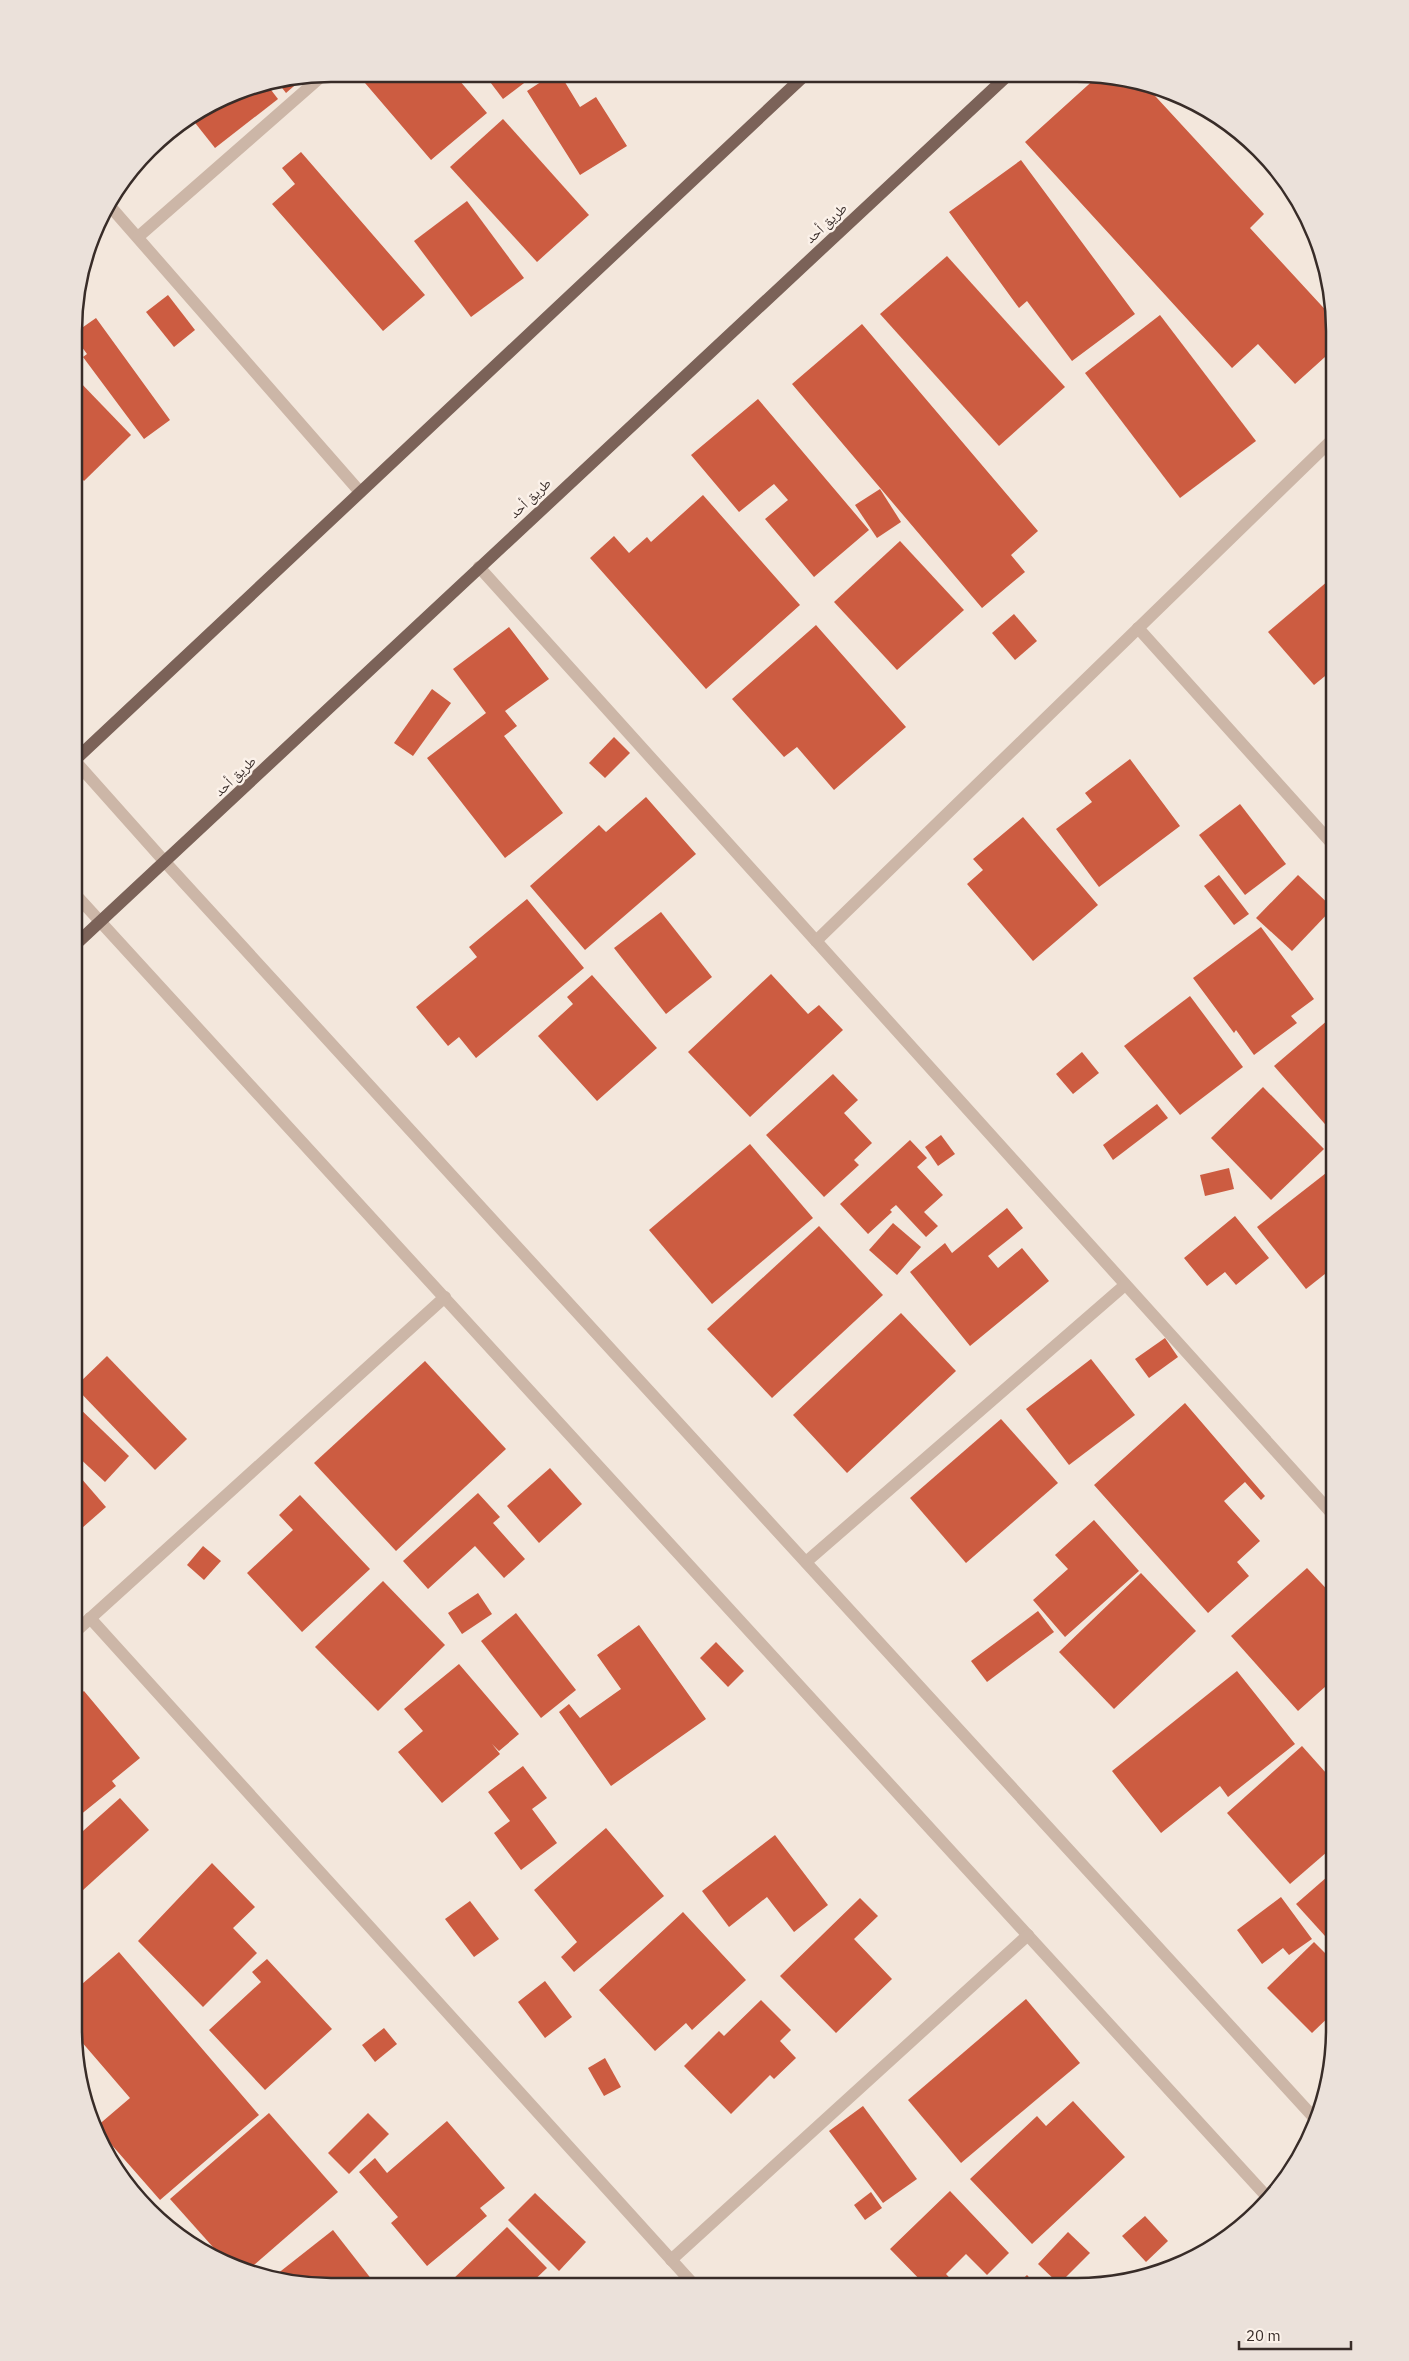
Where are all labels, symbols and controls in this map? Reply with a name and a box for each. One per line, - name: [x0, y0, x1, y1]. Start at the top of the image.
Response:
- street label: طريق أحد: [801, 199, 851, 248]
- street label: طريق أحد: [505, 474, 555, 523]
- street label: طريق أحد: [210, 752, 260, 801]
- scale bar: [1239, 2318, 1352, 2350]
- text: 20 m: [1246, 2326, 1281, 2345]

